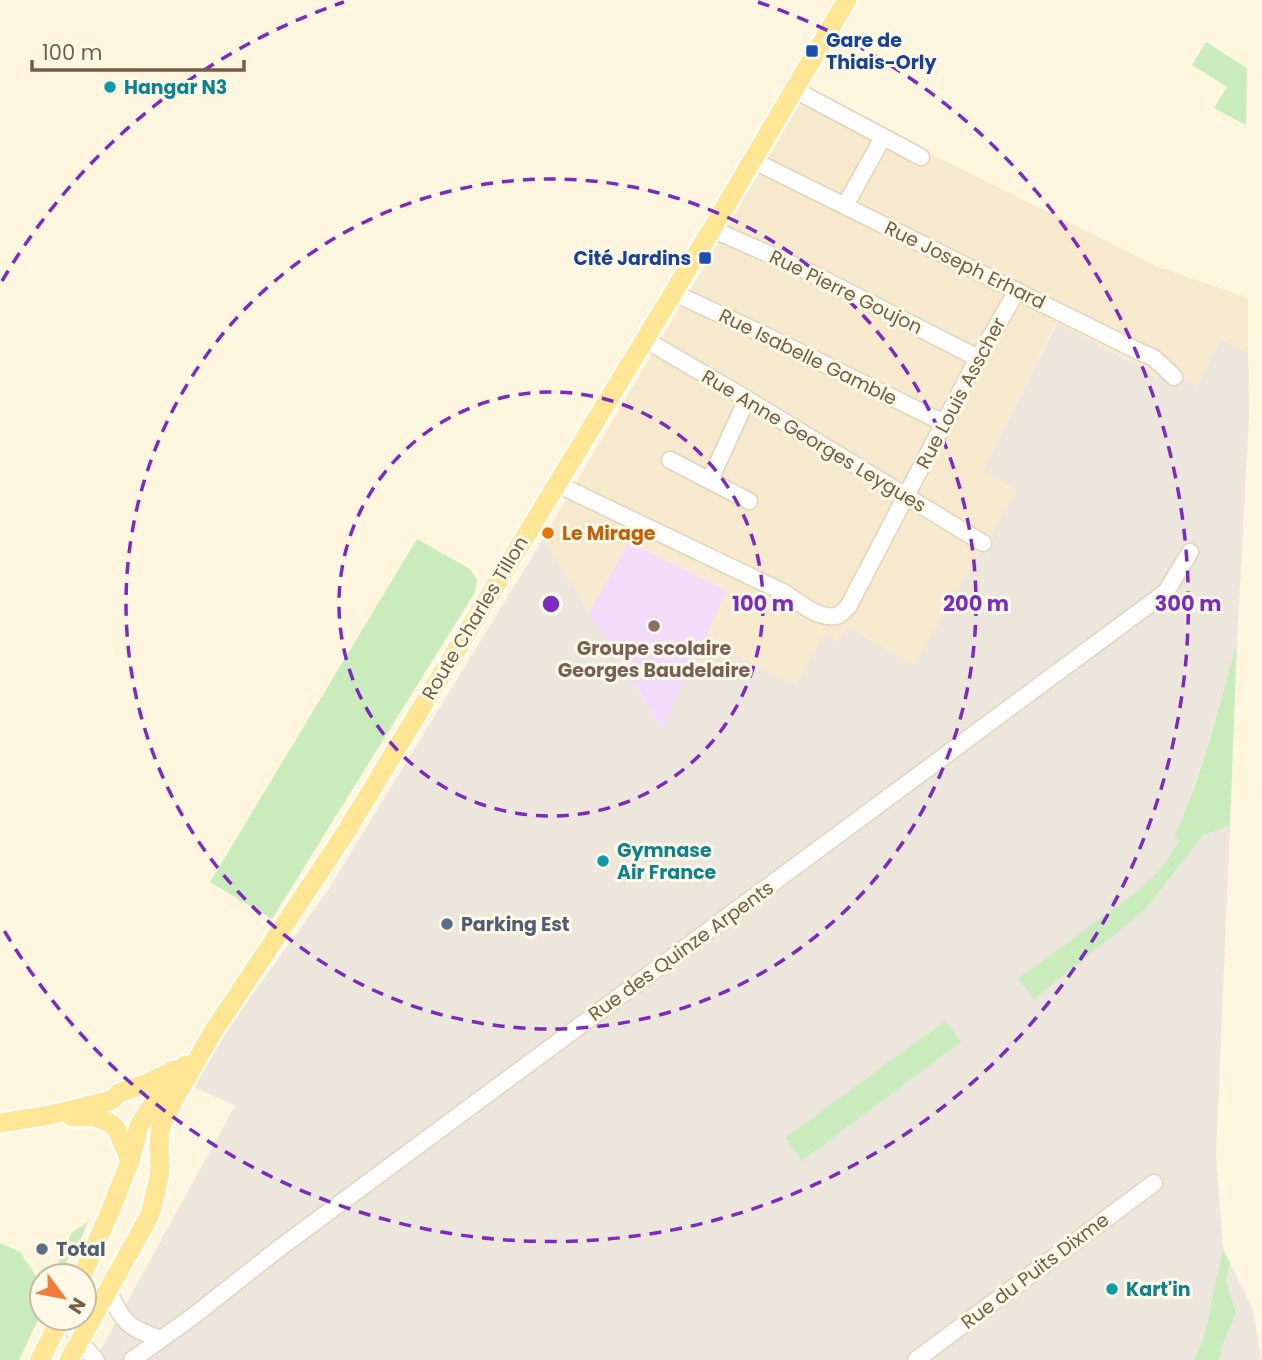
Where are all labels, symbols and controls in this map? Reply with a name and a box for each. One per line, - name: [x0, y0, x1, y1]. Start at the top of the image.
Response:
- place label: Gare de Thiais-Orly: [826, 27, 937, 76]
- scale bar: [32, 28, 243, 72]
- text: 100 m: [42, 38, 102, 67]
- marker: Gare de Thiais-Orly: [804, 43, 820, 59]
- place label: Hangar N3: [124, 74, 227, 101]
- marker: Hangar N3: [102, 79, 118, 95]
- street label: Rue Joseph Erhard: [880, 214, 1050, 316]
- street label: Rue Pierre Goujon: [765, 243, 927, 341]
- place label: Cité Jardins: [574, 245, 691, 272]
- marker: Cité Jardins: [697, 250, 713, 266]
- street label: Rue Isabelle Gamble: [714, 302, 902, 412]
- street label: Rue Louis Asscher: [910, 313, 1012, 473]
- street label: Rue Anne Georges Leygues: [697, 363, 931, 519]
- place label: Le Mirage: [562, 520, 656, 547]
- marker: Le Mirage: [540, 525, 556, 541]
- street label: Route Charles Tillon: [415, 531, 535, 705]
- text: 100 m: [732, 589, 794, 618]
- text: 200 m: [943, 589, 1009, 618]
- text: 300 m: [1155, 589, 1221, 618]
- centre of rings: [539, 592, 563, 616]
- marker: Groupe scolaire Georges Baudelaire: [646, 618, 662, 634]
- place label: Groupe scolaire Georges Baudelaire: [558, 635, 751, 684]
- place label: Gymnase Air France: [617, 837, 716, 886]
- marker: Gymnase Air France: [595, 853, 611, 869]
- street label: Rue des Quinze Arpents: [583, 874, 779, 1028]
- place label: Parking Est: [461, 911, 570, 938]
- marker: Parking Est: [439, 916, 455, 932]
- street label: Rue du Puits Dixme: [955, 1206, 1115, 1336]
- place label: Total: [56, 1236, 106, 1263]
- marker: Total: [34, 1241, 50, 1257]
- north arrow: [28, 1262, 98, 1332]
- place label: Kart'in: [1126, 1276, 1191, 1303]
- marker: Kart'in: [1104, 1281, 1120, 1297]
- text: N: [62, 1293, 92, 1319]

